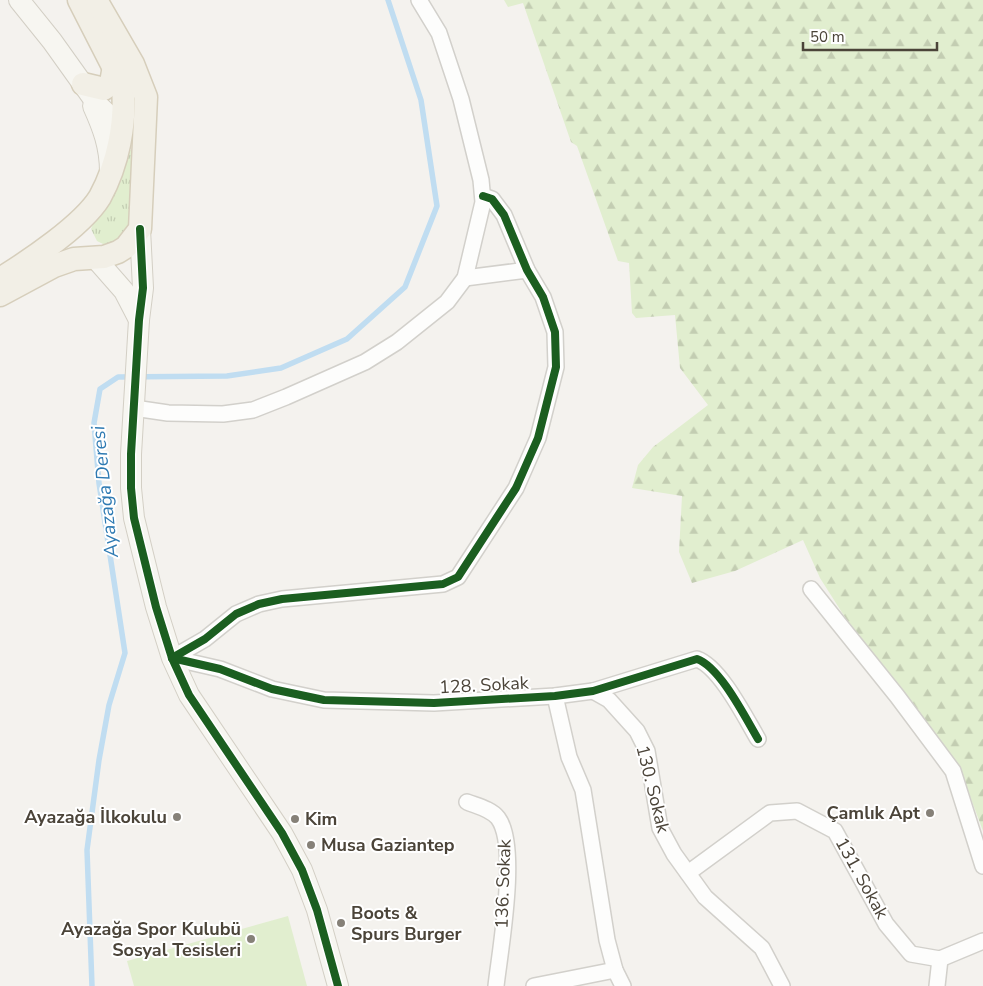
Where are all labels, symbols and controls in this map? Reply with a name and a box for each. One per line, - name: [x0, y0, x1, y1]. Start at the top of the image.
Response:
- scale bar: [803, 20, 937, 52]
- text: 50 m: [810, 27, 845, 47]
- water label: Ayazağa Deresi: [85, 424, 125, 560]
- street label: 128. Sokak: [439, 671, 530, 699]
- street label: 130. Sokak: [631, 743, 676, 836]
- place label: Çamlık Apt: [827, 801, 920, 825]
- place label: Ayazağa İlkokulu: [24, 805, 167, 829]
- place label: Kim: [305, 807, 337, 831]
- marker: Çamlık Apt: [924, 807, 936, 819]
- marker: Ayazağa İlkokulu: [171, 811, 183, 823]
- marker: Kim: [289, 813, 301, 825]
- place label: Musa Gaziantep: [321, 833, 455, 857]
- street label: 131. Sokak: [830, 833, 895, 924]
- street label: 136. Sokak: [489, 838, 517, 929]
- marker: Musa Gaziantep: [305, 839, 317, 851]
- place label: Boots & Spurs Burger: [351, 901, 462, 946]
- place label: Ayazağa Spor Kulubü Sosyal Tesisleri: [61, 917, 241, 962]
- marker: Boots & Spurs Burger: [335, 917, 347, 929]
- marker: Ayazağa Spor Kulubü Sosyal Tesisleri: [245, 933, 257, 945]

